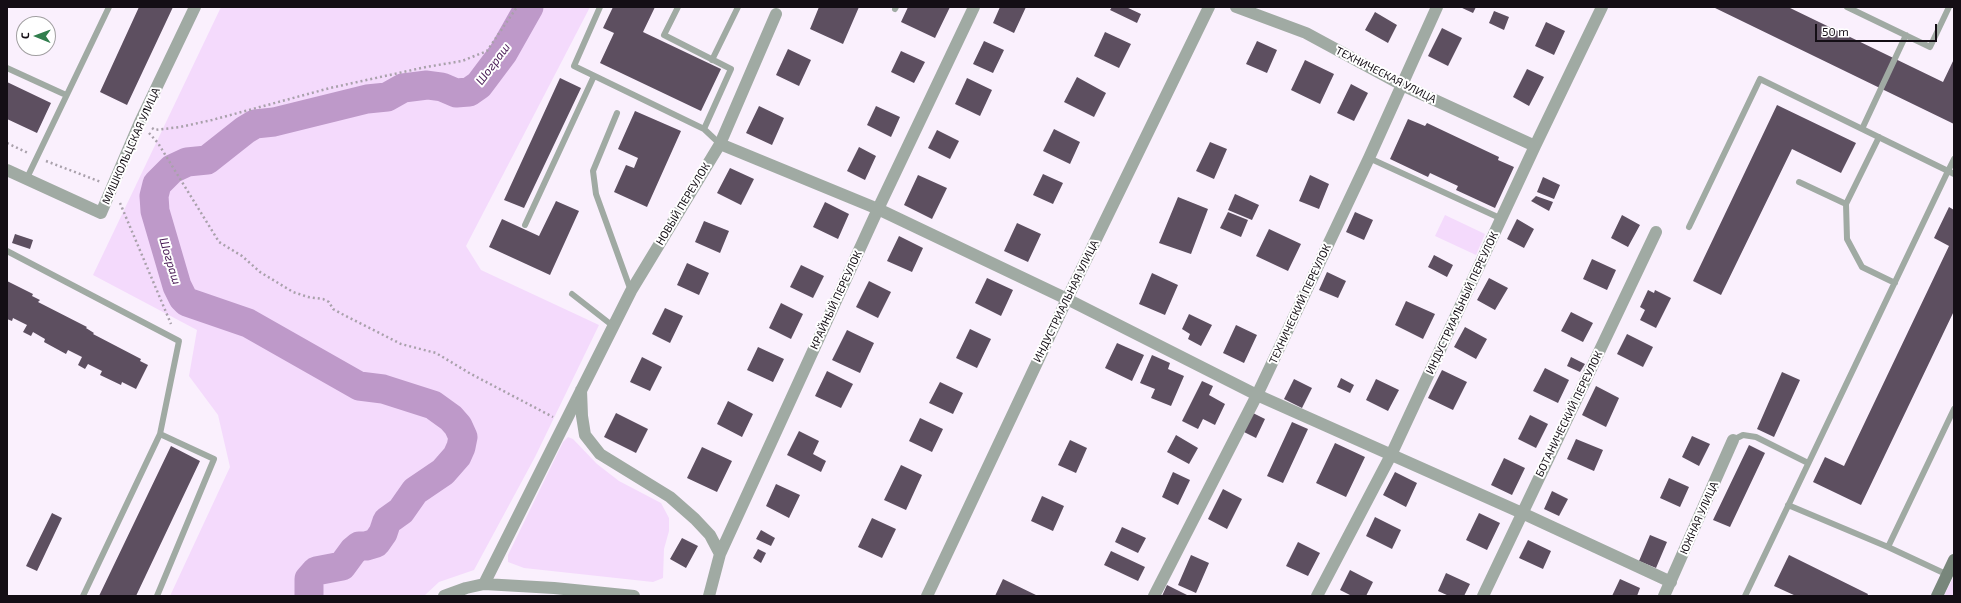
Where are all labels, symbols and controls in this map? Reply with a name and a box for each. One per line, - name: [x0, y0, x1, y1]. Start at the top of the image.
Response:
- north arrow: [16, 16, 56, 56]
- scale bar: [1817, 16, 1939, 42]
- text: 50 m: [1822, 24, 1849, 38]
- text: С: [18, 32, 31, 39]
- water label: Шограш: [473, 40, 513, 88]
- street label: ТЕХНИЧЕСКАЯ УЛИЦА: [1334, 44, 1438, 106]
- street label: МИШКОЛЬЦСКАЯ УЛИЦА: [99, 86, 163, 206]
- street label: НОВЫЙ ПЕРЕУЛОК: [653, 160, 713, 248]
- street label: ИНДУСТРИАЛЬНЫЙ ПЕРЕУЛОК: [1423, 230, 1501, 376]
- water label: Шограш: [156, 236, 184, 286]
- street label: ИНДУСТРИАЛЬНАЯ УЛИЦА: [1031, 238, 1101, 364]
- street label: ТЕХНИЧЕСКИЙ ПЕРЕУЛОК: [1266, 242, 1334, 366]
- street label: КРАЙНЫЙ ПЕРЕУЛОК: [807, 249, 865, 351]
- street label: БОТАНИЧЕСКИЙ ПЕРЕУЛОК: [1533, 349, 1605, 479]
- street label: ЮЖНАЯ УЛИЦА: [1677, 480, 1721, 556]

